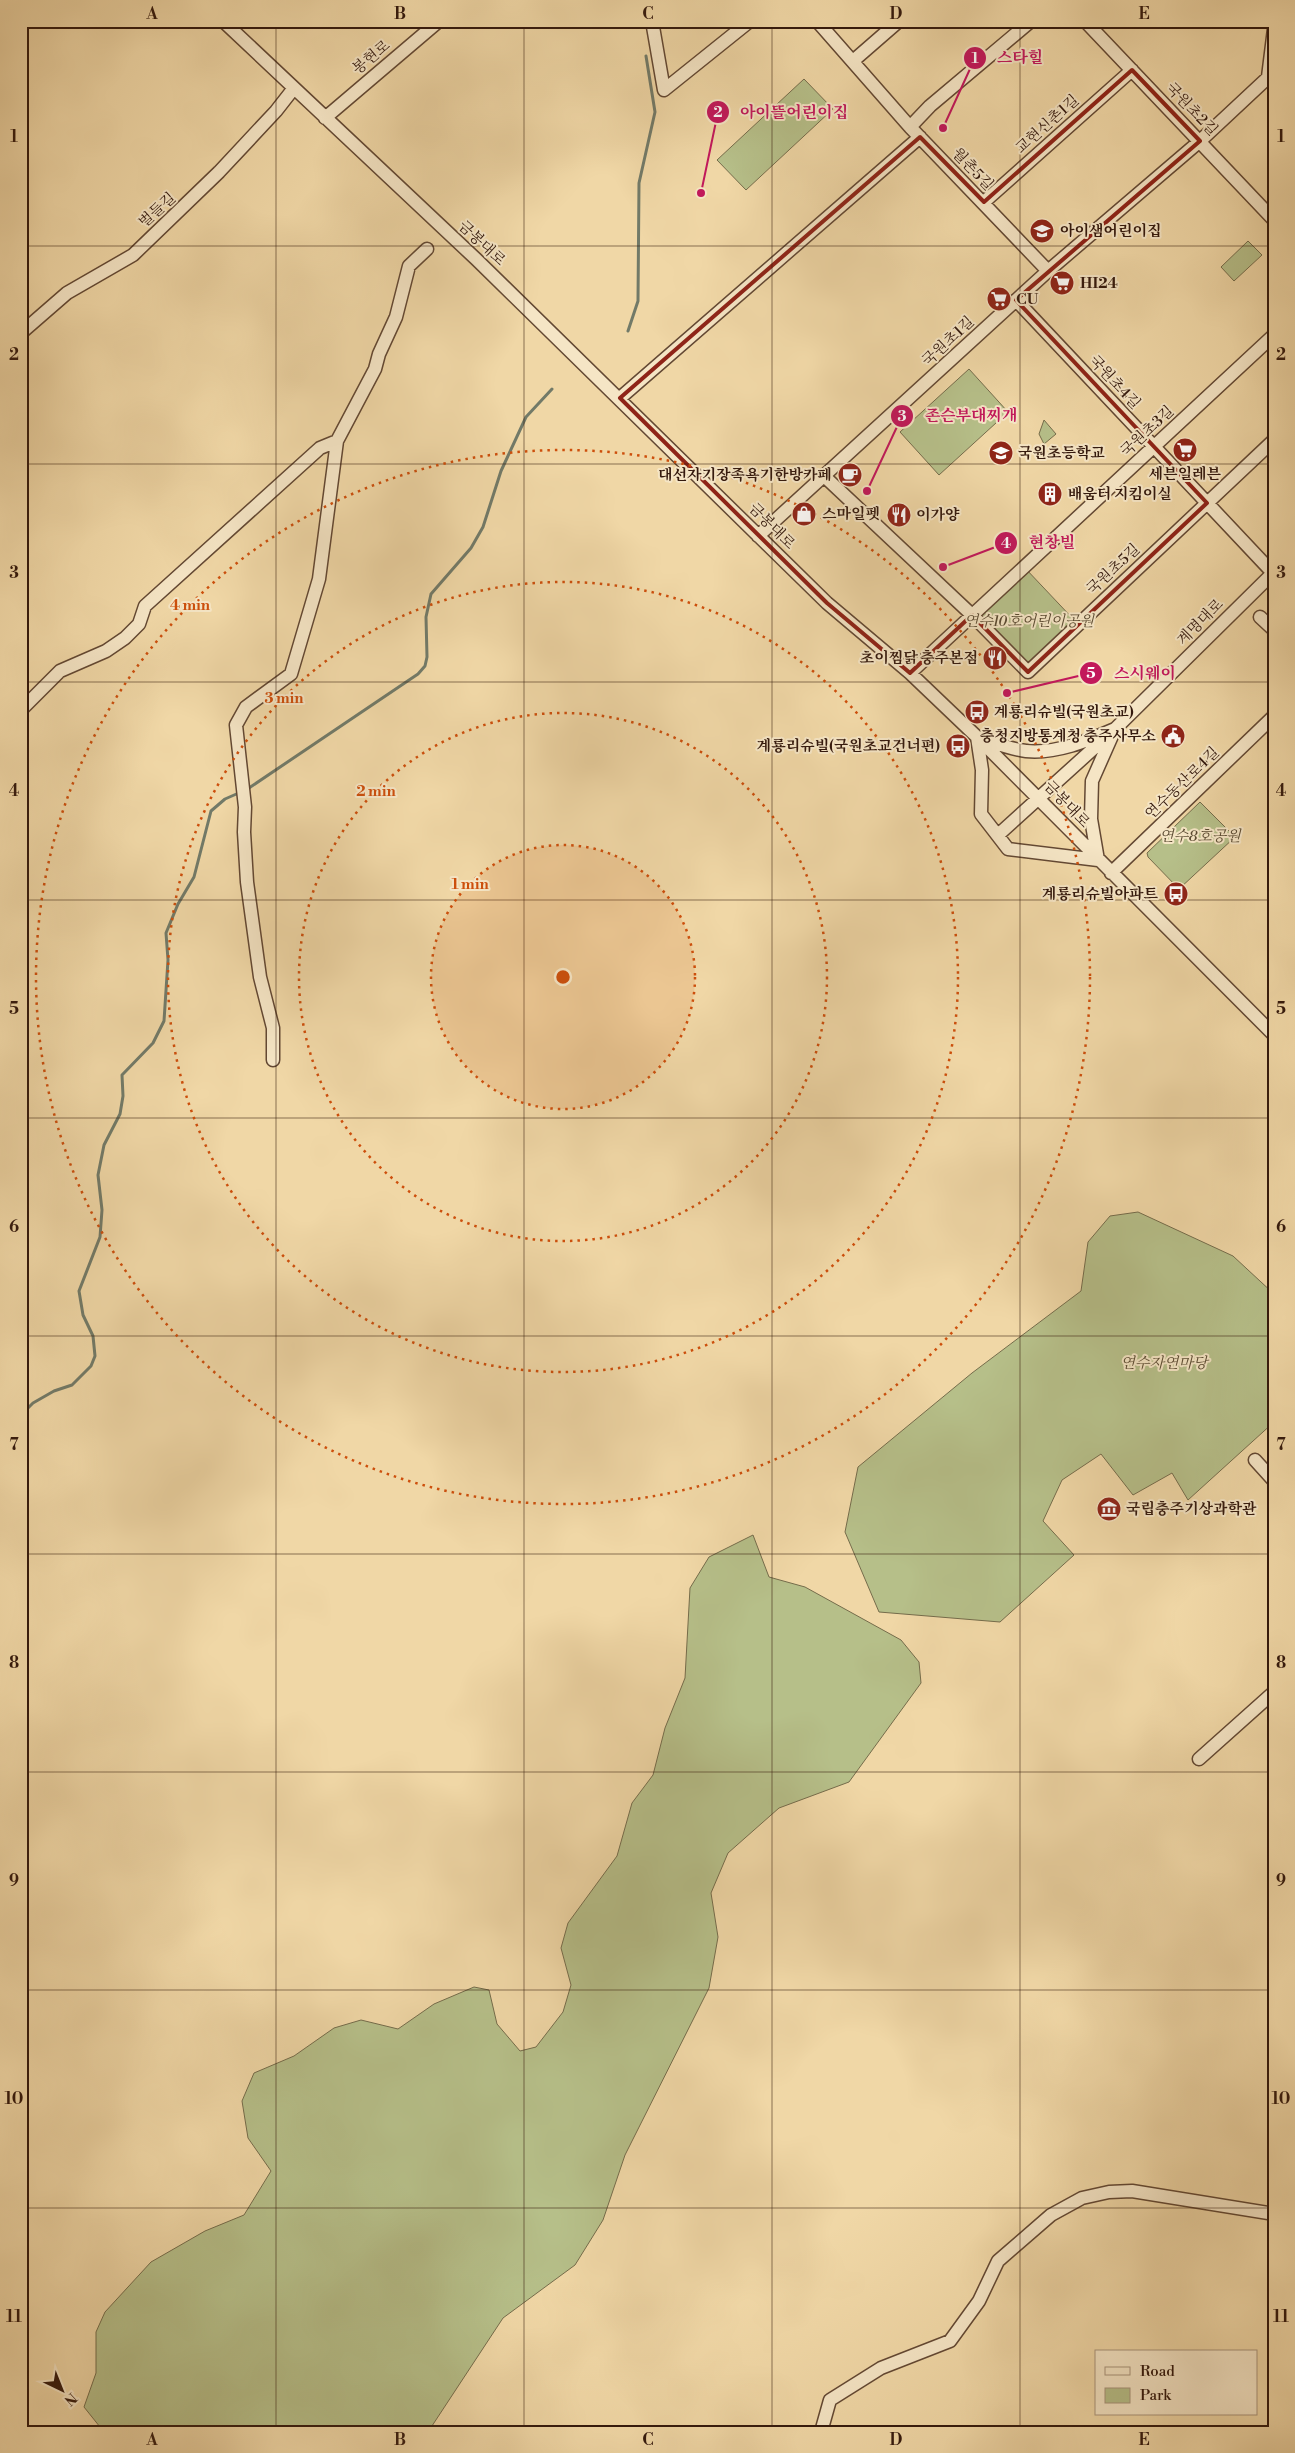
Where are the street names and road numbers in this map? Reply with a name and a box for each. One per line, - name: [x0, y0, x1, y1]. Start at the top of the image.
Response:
- street label: 봉현로: [349, 36, 394, 79]
- street label: 국원초2길: [1162, 79, 1222, 140]
- street label: 교현신촌1길: [1012, 91, 1083, 158]
- street label: 월촌5길: [948, 144, 997, 195]
- street label: 벌들길: [135, 189, 180, 232]
- street label: 금봉대로: [454, 217, 510, 270]
- street label: 국원초1길: [918, 312, 978, 370]
- street label: 국원초4길: [1085, 351, 1144, 413]
- street label: 국원초3길: [1117, 402, 1178, 461]
- street label: 금봉대로: [744, 499, 799, 554]
- street label: 국원초5길: [1083, 540, 1144, 599]
- street label: 계명대로: [1173, 595, 1228, 650]
- street label: 연수동산로4길: [1141, 743, 1223, 823]
- street label: 금봉대로: [1040, 777, 1094, 832]

